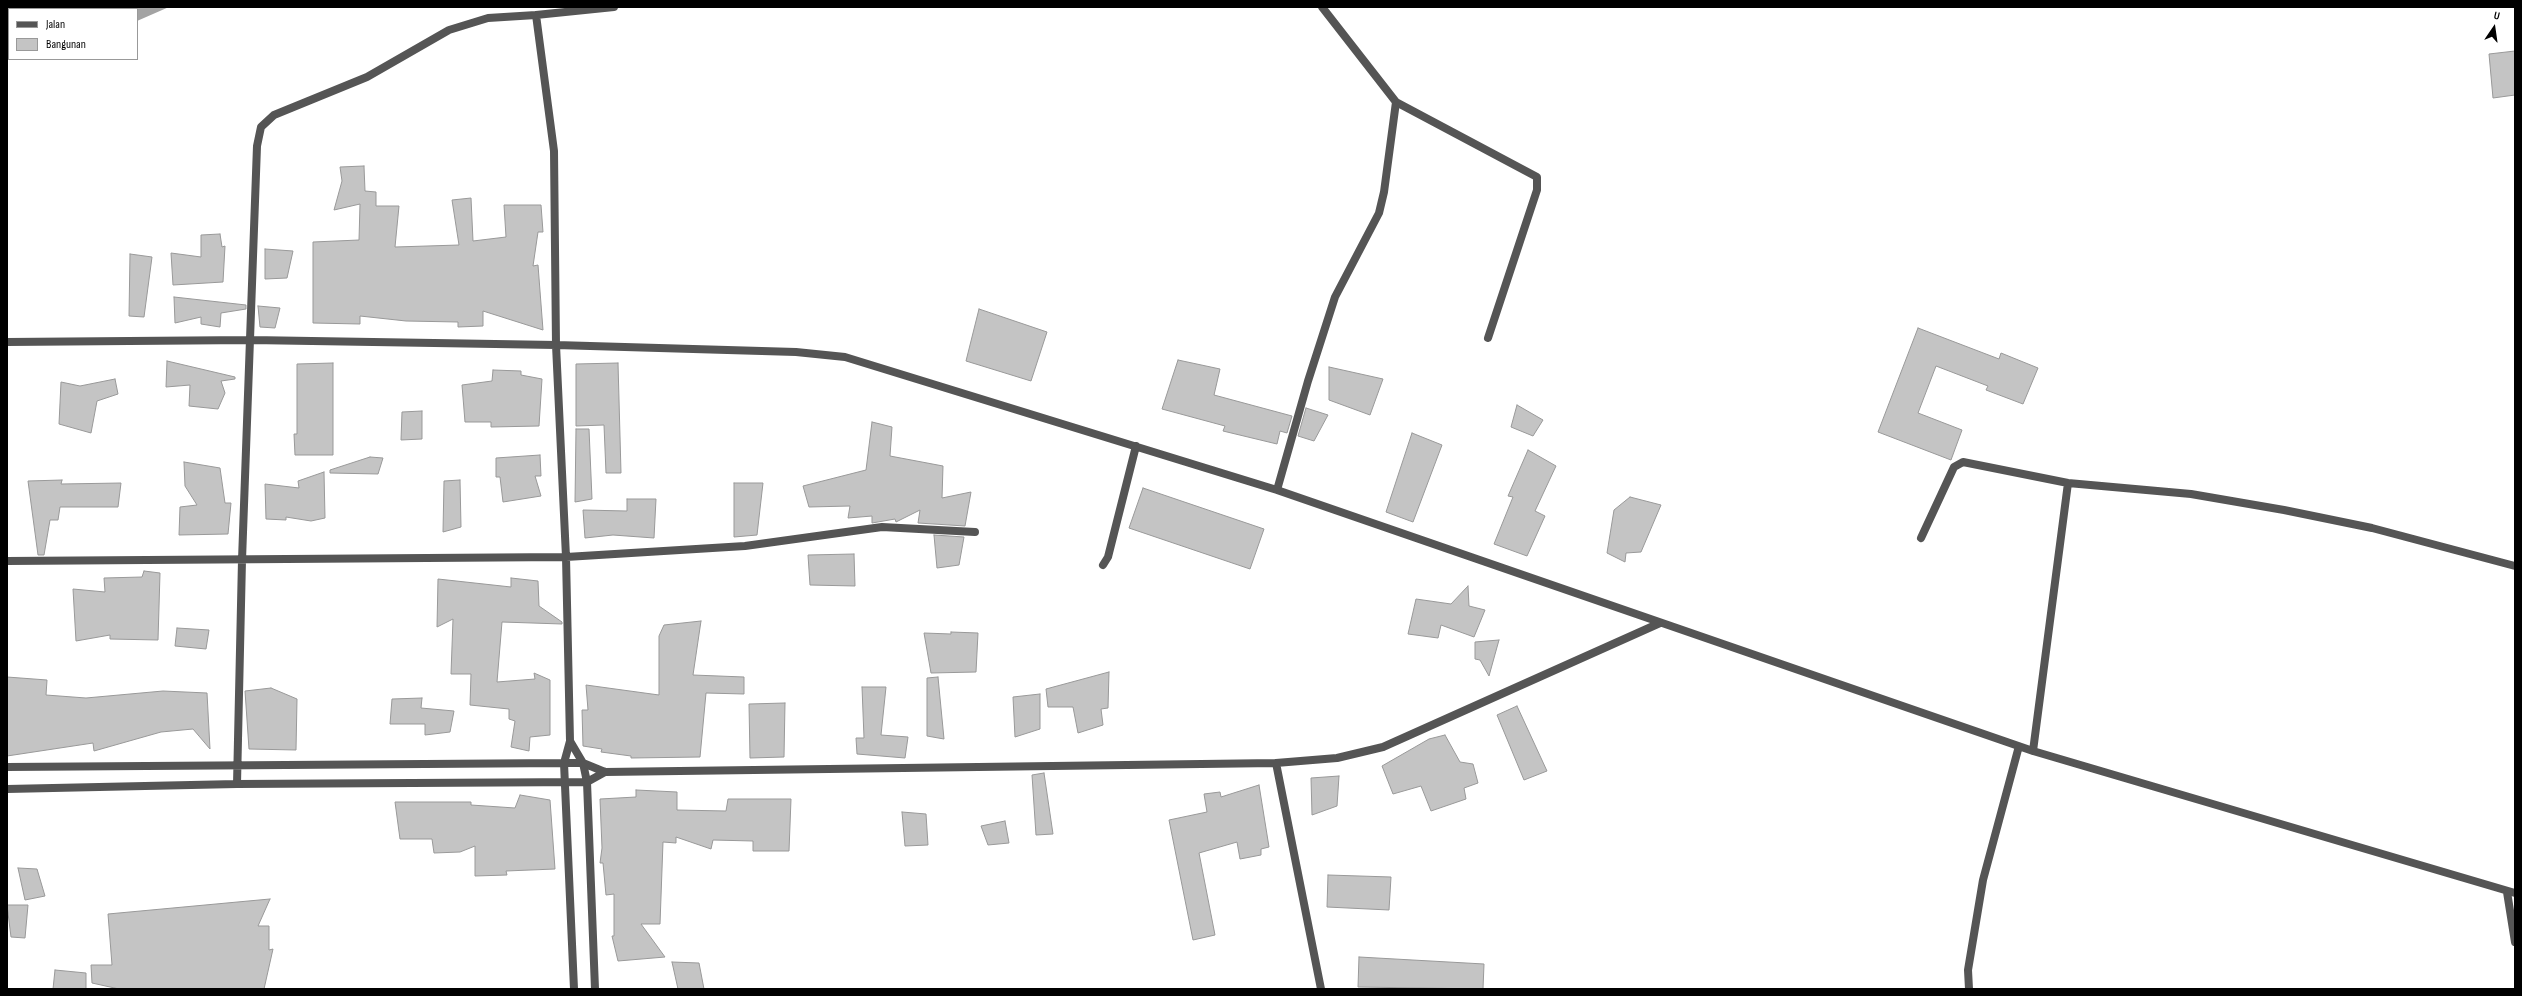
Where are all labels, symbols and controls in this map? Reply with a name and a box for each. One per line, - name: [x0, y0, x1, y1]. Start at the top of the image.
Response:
- legend: [8, 8, 138, 60]
- north arrow: [2474, 8, 2514, 48]
- text: U: [2493, 9, 2501, 23]
- text: Jalan: [46, 17, 65, 32]
- text: Bangunan: [46, 37, 86, 52]

